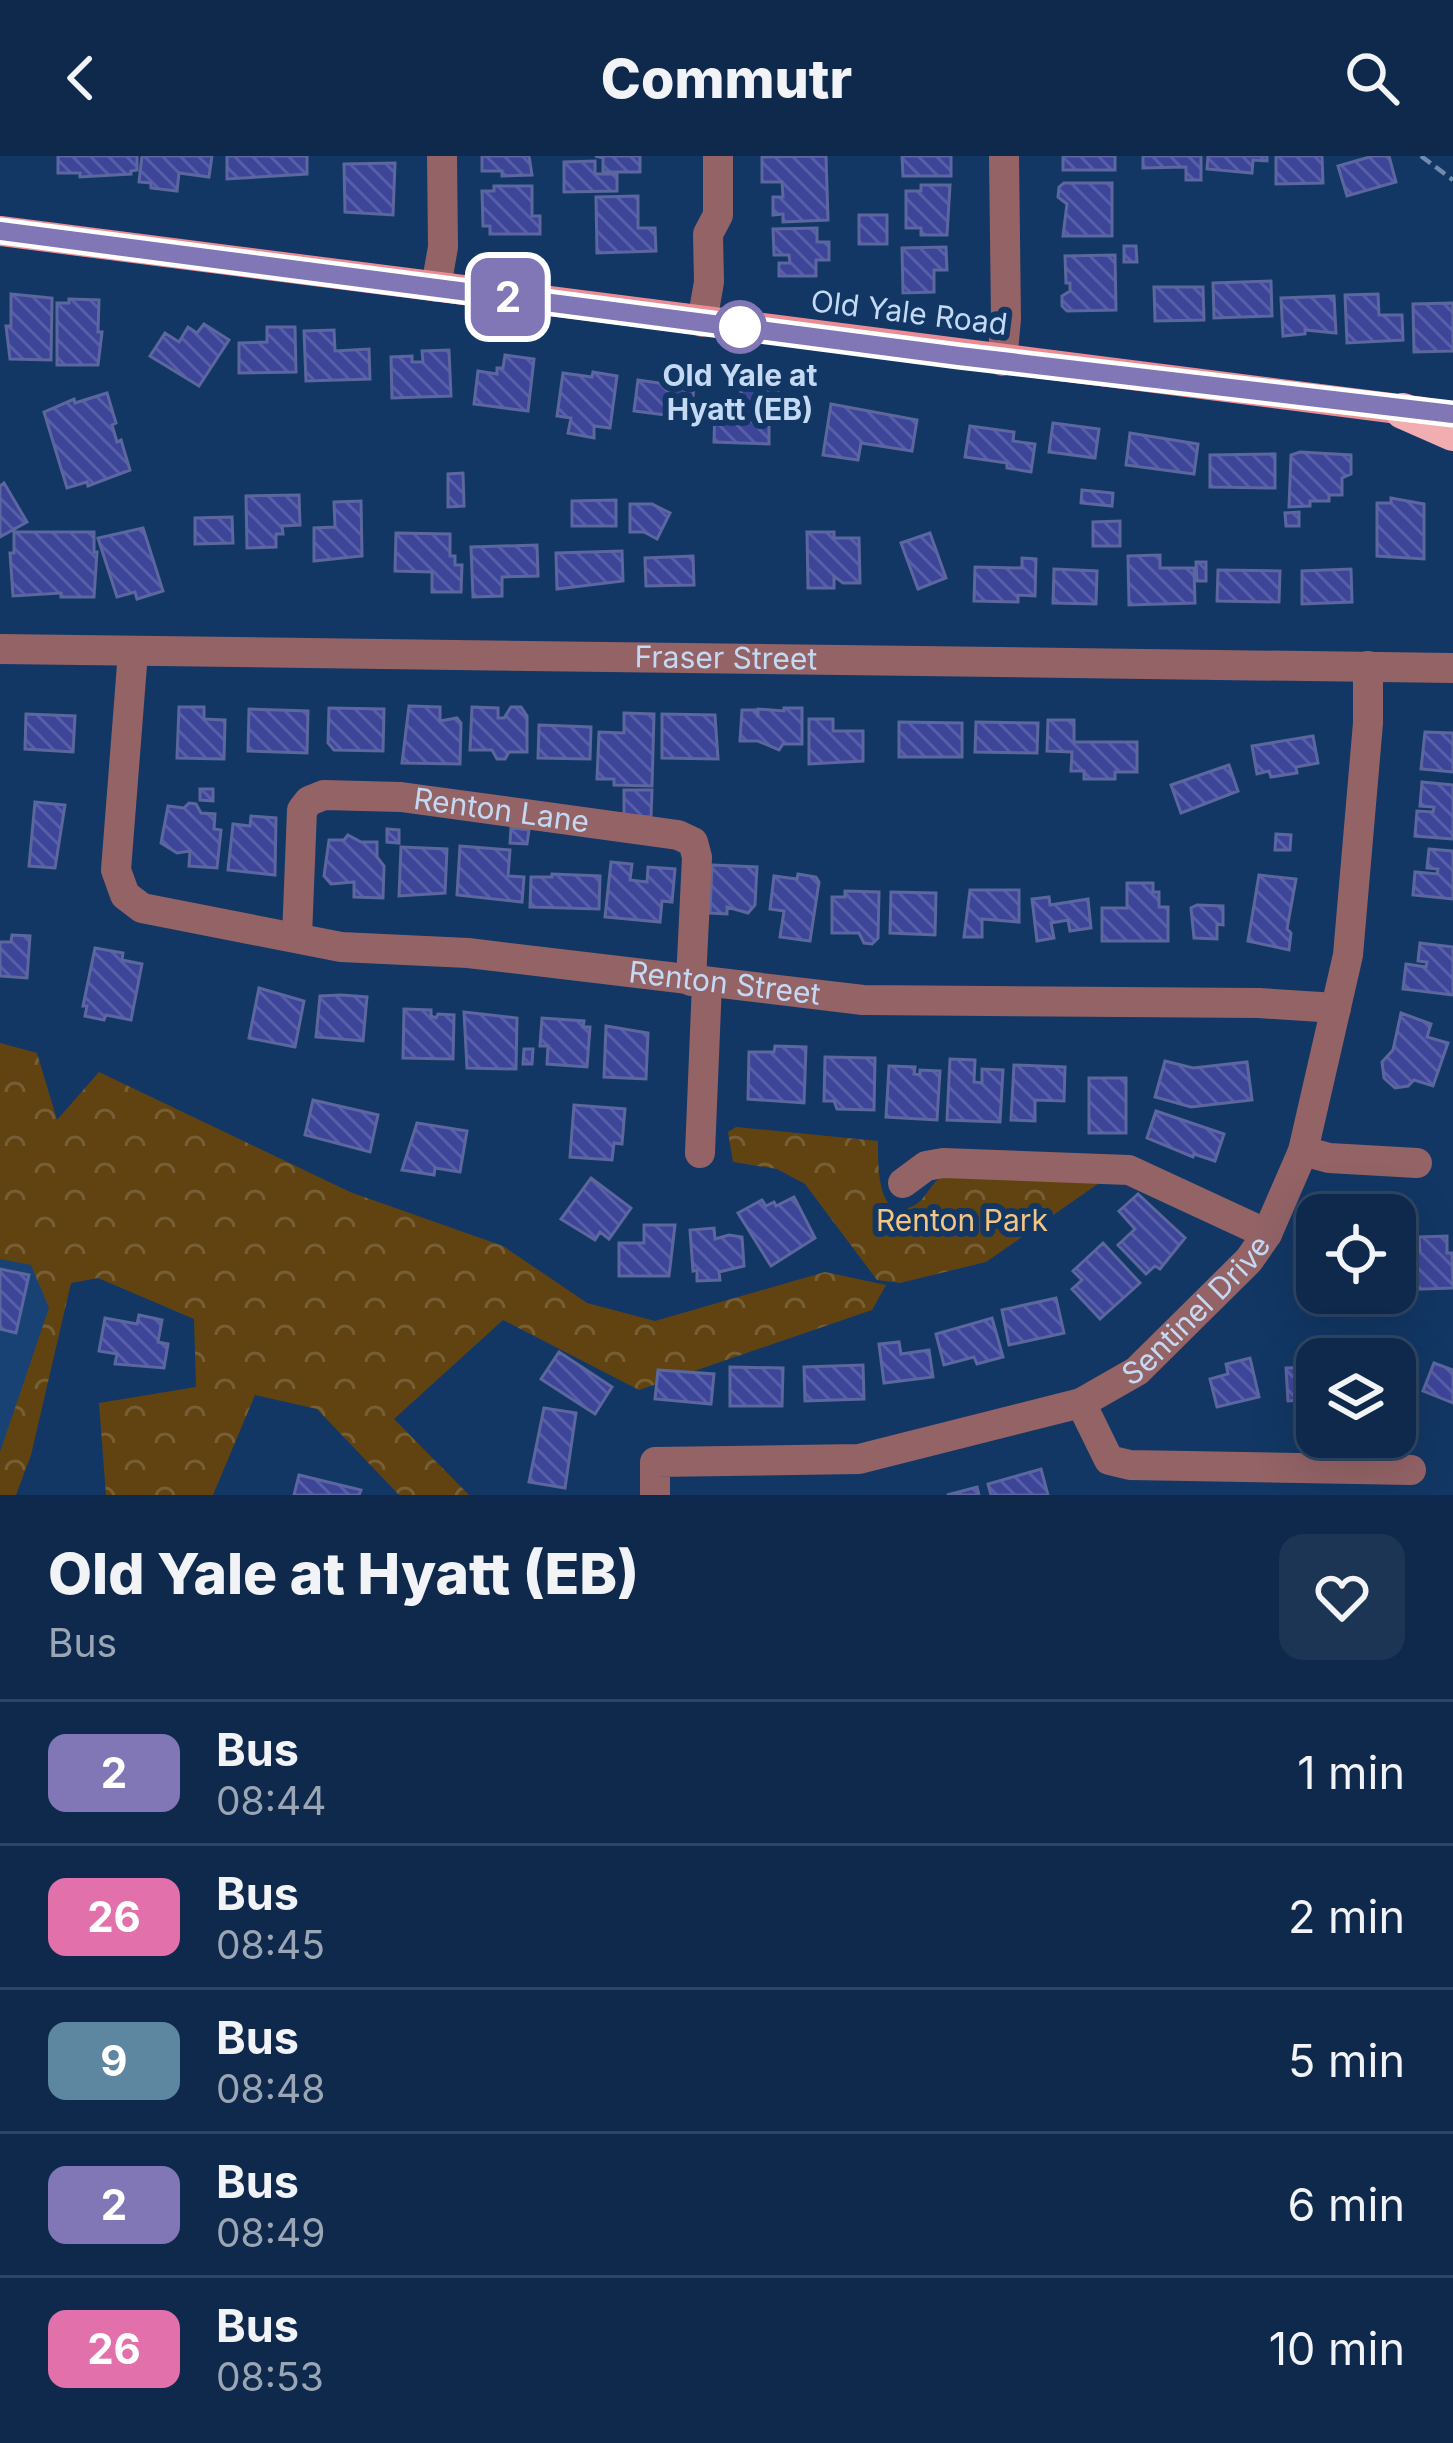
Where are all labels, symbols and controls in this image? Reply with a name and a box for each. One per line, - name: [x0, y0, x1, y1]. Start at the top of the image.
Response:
- icon: back: [48, 45, 114, 111]
- icon: search: [1339, 45, 1405, 111]
- text: Commutr: [601, 46, 852, 111]
- line badge: 2: [469, 258, 547, 336]
- text: 2: [495, 271, 521, 322]
- street label: Old Yale Road: [809, 282, 1009, 342]
- marker: Old Yale at Hyatt (EB): [715, 302, 765, 352]
- place label: Old Yale at Hyatt (EB): [662, 357, 818, 427]
- street label: Fraser Street: [634, 638, 818, 677]
- street label: Renton Lane: [411, 780, 592, 840]
- street label: Renton Street: [627, 953, 823, 1012]
- map controls: [1296, 1194, 1416, 1458]
- button: locate: [1296, 1194, 1416, 1314]
- park label: Renton Park: [876, 1202, 1049, 1238]
- street label: Sentinel Drive: [1115, 1228, 1277, 1393]
- button: layers: [1296, 1338, 1416, 1458]
- button: heart: [1279, 1534, 1405, 1660]
- text: Old Yale at Hyatt (EB): [48, 1539, 639, 1608]
- text: Bus: [48, 1619, 117, 1666]
- text: Bus: [216, 1722, 299, 1777]
- text: 1 min: [1297, 1745, 1405, 1800]
- text: 2: [101, 1747, 127, 1798]
- text: 08:44: [216, 1777, 326, 1824]
- text: Bus: [216, 1866, 299, 1921]
- text: 2 min: [1288, 1889, 1405, 1944]
- text: 26: [87, 1891, 141, 1942]
- text: 08:45: [216, 1921, 325, 1968]
- text: Bus: [216, 2010, 299, 2065]
- text: 5 min: [1288, 2033, 1405, 2088]
- text: 9: [100, 2035, 128, 2086]
- text: 08:48: [216, 2065, 325, 2112]
- text: Bus: [216, 2154, 299, 2209]
- text: 6 min: [1288, 2177, 1405, 2232]
- text: 2: [101, 2179, 127, 2230]
- text: 08:49: [216, 2209, 325, 2256]
- text: Bus: [216, 2298, 299, 2353]
- text: 10 min: [1269, 2321, 1405, 2376]
- text: 26: [87, 2323, 141, 2374]
- text: 08:53: [216, 2353, 324, 2400]

